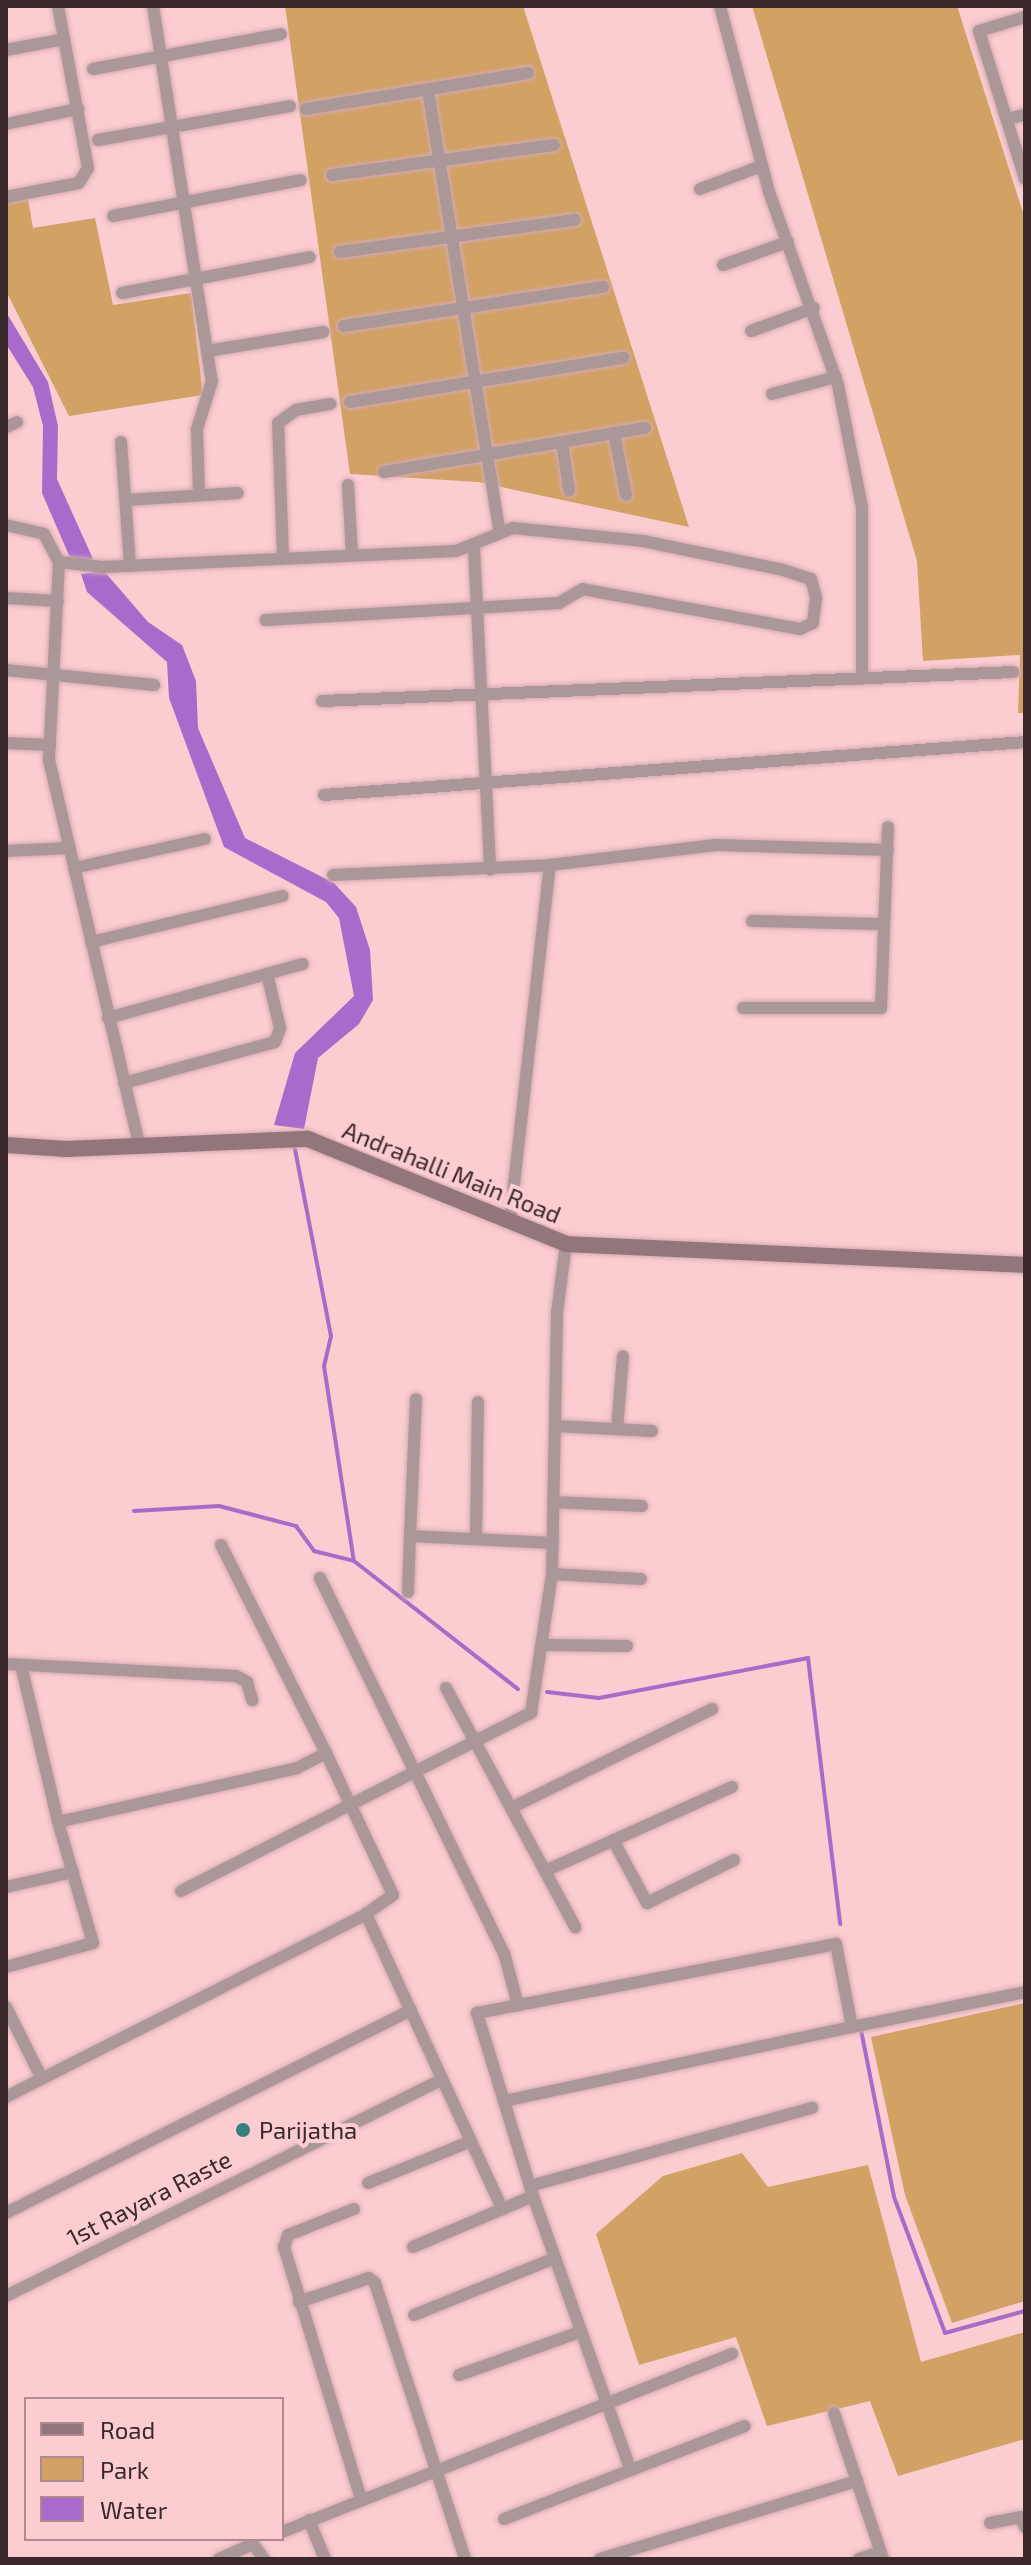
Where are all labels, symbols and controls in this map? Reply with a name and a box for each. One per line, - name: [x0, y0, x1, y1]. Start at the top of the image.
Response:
- street label: Andrahalli Main Road: [339, 1115, 565, 1229]
- place label: Parijatha: [259, 2116, 357, 2144]
- marker: Parijatha: [234, 2121, 252, 2139]
- street label: 1st Rayara Raste: [62, 2144, 236, 2252]
- legend: [24, 2397, 284, 2541]
- text: Road: [100, 2415, 155, 2444]
- text: Park: [100, 2455, 149, 2484]
- text: Water: [100, 2495, 167, 2524]

